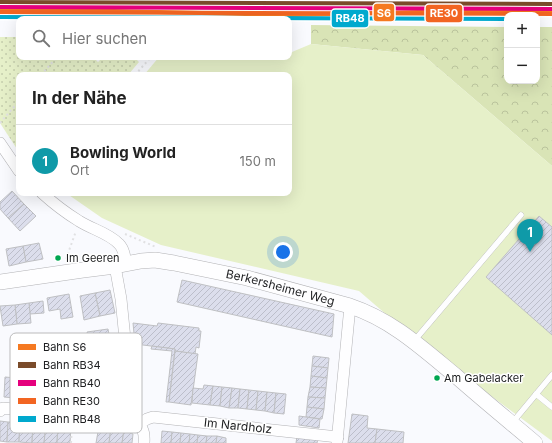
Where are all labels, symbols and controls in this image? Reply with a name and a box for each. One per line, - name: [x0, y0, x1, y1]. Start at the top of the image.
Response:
- line badge: S6: [373, 3, 395, 22]
- line badge: RE30: [425, 4, 463, 23]
- text: S6: [377, 6, 391, 20]
- text: RE30: [430, 6, 458, 20]
- line badge: RB48: [331, 9, 369, 28]
- text: RB48: [335, 11, 365, 25]
- map controls: [504, 12, 540, 84]
- button: +: [504, 12, 540, 48]
- search box: [16, 16, 292, 60]
- icon: search: [30, 27, 52, 49]
- text: Hier suchen: [62, 29, 147, 48]
- button: −: [504, 48, 540, 84]
- text: In der Nähe: [32, 88, 127, 108]
- text: Bowling World: [70, 143, 176, 162]
- text: 1: [42, 153, 48, 169]
- text: 150 m: [240, 153, 276, 169]
- text: Ort: [70, 162, 89, 178]
- pin: 1: [517, 219, 543, 252]
- your location: [273, 242, 293, 262]
- place label: Im Geeren: [66, 251, 120, 265]
- marker: Im Geeren: [53, 253, 63, 263]
- street label: Berkersheimer Weg: [225, 266, 336, 308]
- legend: [10, 333, 142, 433]
- text: Bahn S6: [43, 340, 87, 354]
- text: Bahn RB34: [43, 358, 101, 372]
- place label: Am Gabelacker: [444, 371, 523, 385]
- marker: Am Gabelacker: [432, 373, 442, 383]
- text: Bahn RB40: [43, 376, 101, 390]
- text: Bahn RE30: [43, 394, 100, 408]
- text: Bahn RB48: [43, 412, 101, 426]
- street label: Im Nardholz: [203, 414, 273, 437]

